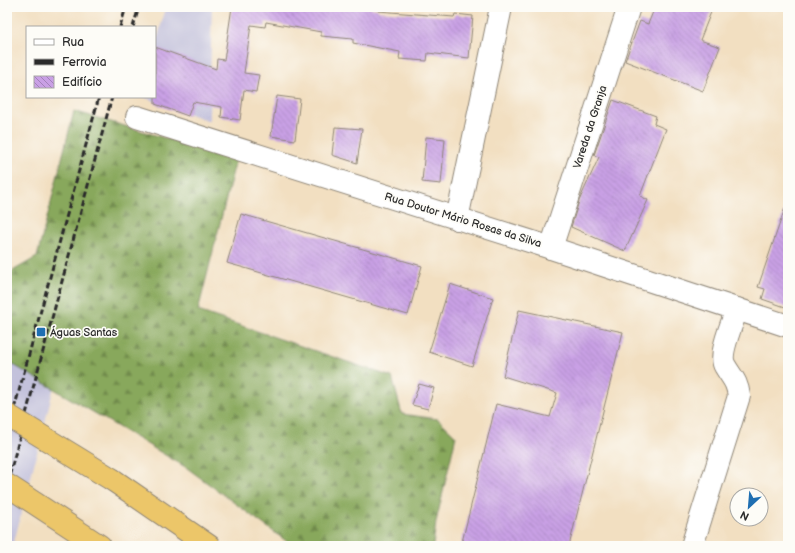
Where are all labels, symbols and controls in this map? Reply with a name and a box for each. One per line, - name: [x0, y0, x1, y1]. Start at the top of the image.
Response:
- legend: [26, 26, 156, 98]
- text: Rua: [62, 35, 84, 50]
- text: Ferrovia: [62, 55, 107, 70]
- text: Edifício: [62, 75, 102, 90]
- street label: Vareda da Granja: [570, 84, 610, 170]
- street label: Rua Doutor Mário Rosas da Silva: [383, 190, 543, 250]
- place label: Águas Santas: [50, 325, 118, 339]
- marker: Águas Santas: [35, 326, 47, 338]
- north arrow: [729, 487, 769, 527]
- text: N: [738, 508, 751, 523]

